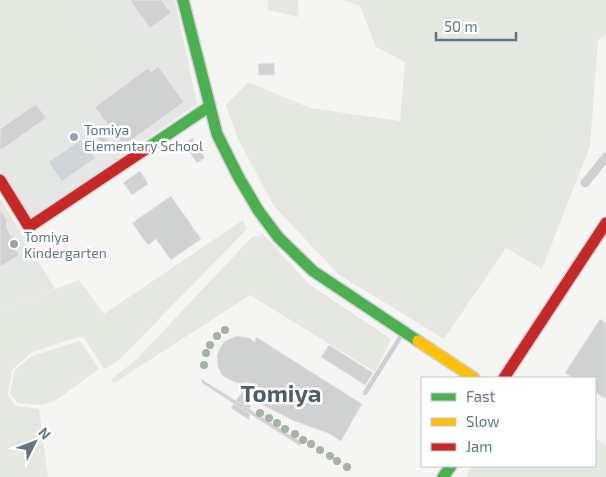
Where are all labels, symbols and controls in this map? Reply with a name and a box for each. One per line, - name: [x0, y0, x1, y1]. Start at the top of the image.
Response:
- scale bar: [436, 10, 516, 42]
- text: 50 m: [444, 17, 478, 35]
- place label: Tomiya Elementary School: [84, 121, 204, 154]
- marker: Tomiya Elementary School: [68, 131, 80, 143]
- place label: Tomiya Kindergarten: [24, 228, 107, 261]
- marker: Tomiya Kindergarten: [8, 238, 20, 250]
- legend: [421, 377, 596, 467]
- district label: Tomiya: [240, 378, 322, 407]
- text: Fast: [466, 387, 496, 405]
- text: Slow: [466, 412, 500, 430]
- north arrow: [10, 417, 60, 467]
- text: N: [35, 424, 55, 442]
- text: Jam: [466, 437, 492, 455]

